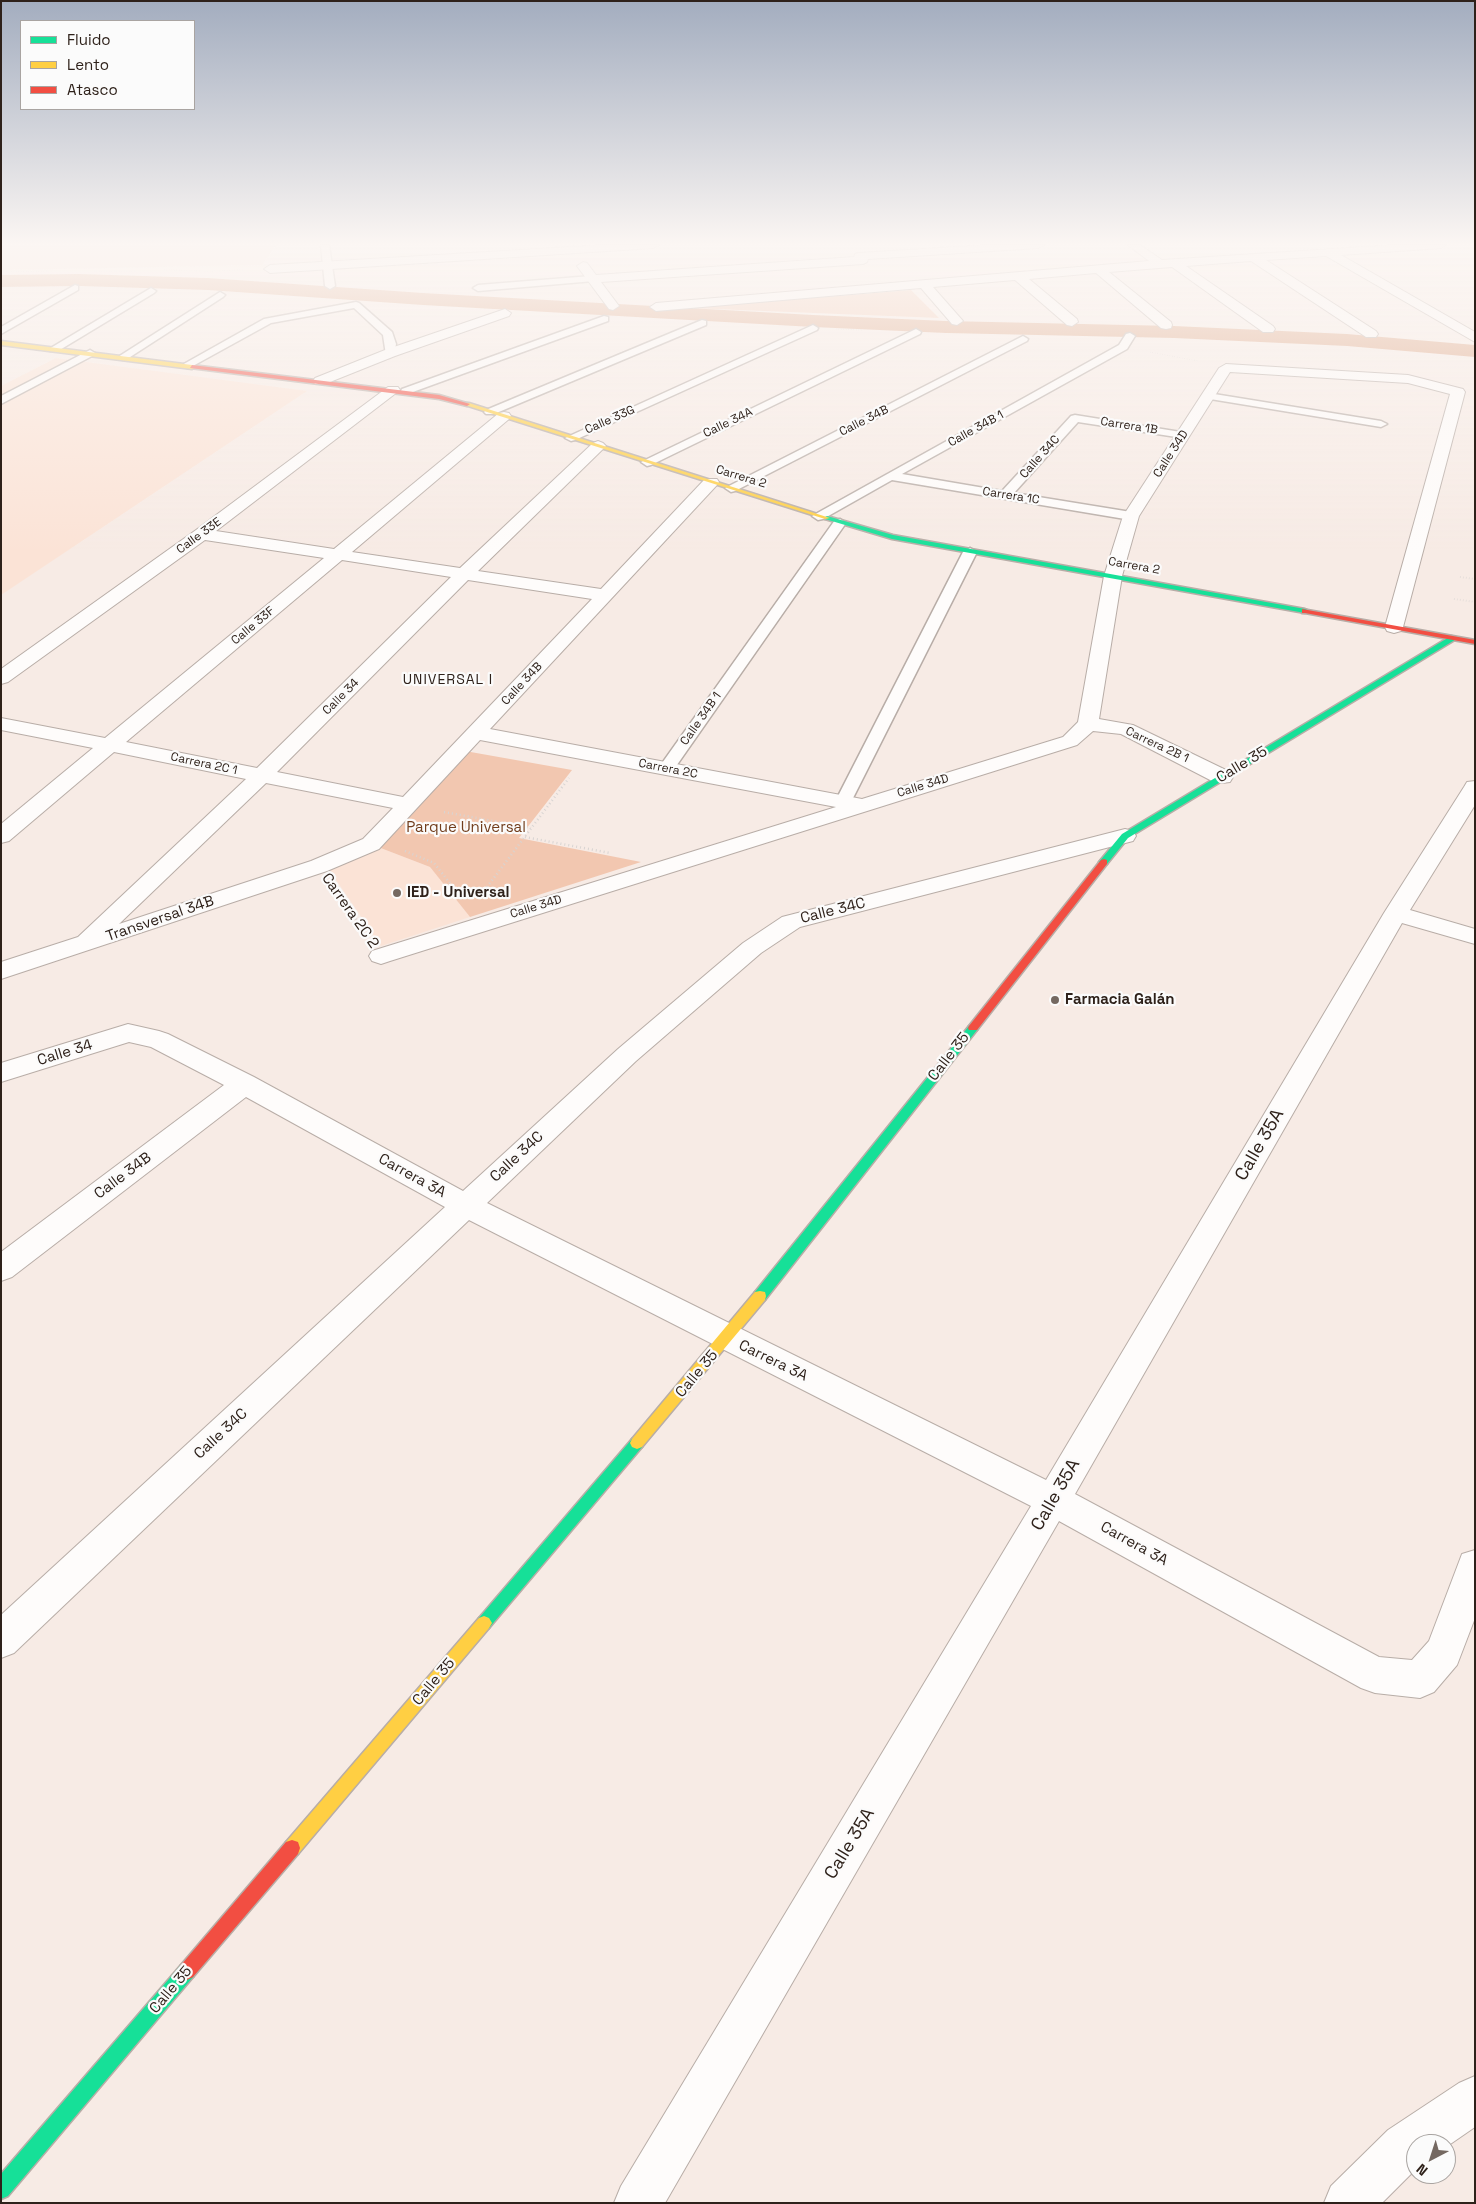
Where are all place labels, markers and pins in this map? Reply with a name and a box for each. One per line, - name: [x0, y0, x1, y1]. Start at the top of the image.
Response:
- place label: IED - Universal: [407, 884, 510, 902]
- marker: IED - Universal: [391, 887, 403, 899]
- place label: Farmacia Galán: [1065, 991, 1175, 1009]
- marker: Farmacia Galán: [1049, 994, 1061, 1006]

